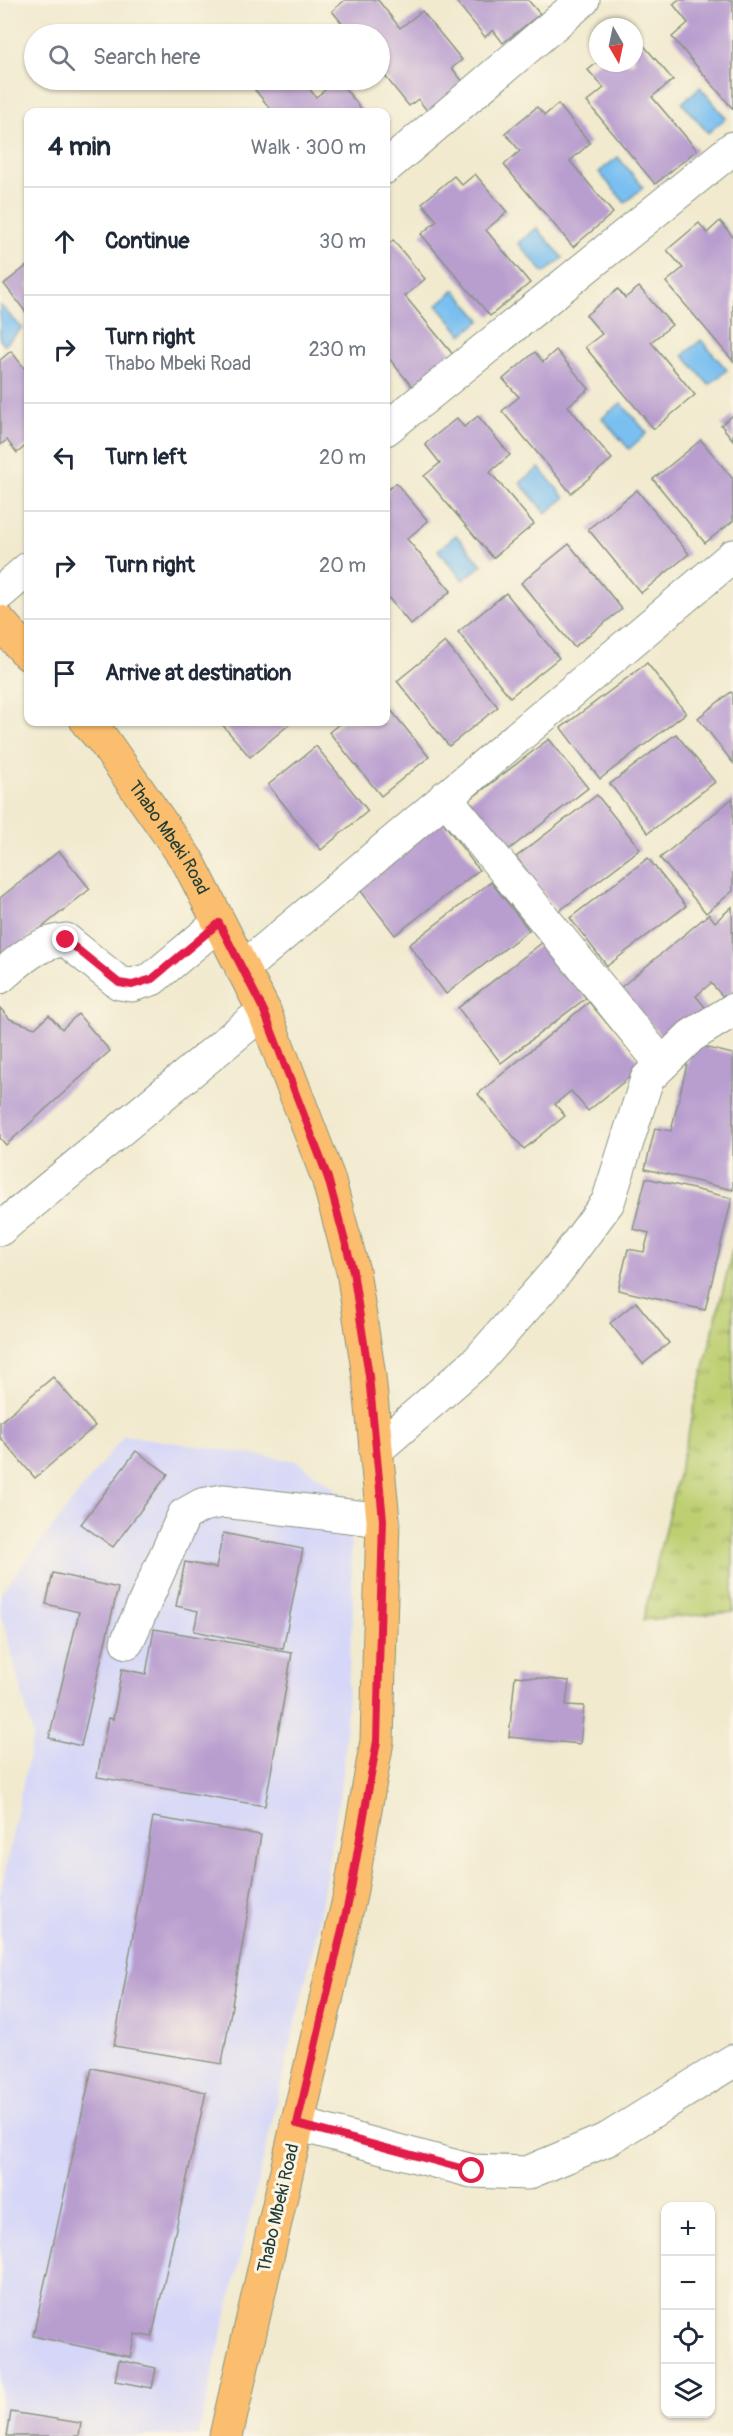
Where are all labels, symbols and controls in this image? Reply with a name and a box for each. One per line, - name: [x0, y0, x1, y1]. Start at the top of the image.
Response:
- north arrow: [589, 18, 643, 72]
- search box: [24, 24, 390, 90]
- icon: search: [45, 41, 78, 74]
- text: Search here: [93, 43, 200, 71]
- text: 4 min: [48, 131, 111, 163]
- text: Walk · 300 m: [251, 135, 366, 160]
- icon: ahead: [48, 225, 81, 258]
- text: Continue: [105, 227, 189, 255]
- text: 30 m: [319, 229, 366, 254]
- text: Turn right: [105, 323, 195, 351]
- icon: right: [48, 333, 81, 366]
- text: 230 m: [309, 337, 366, 362]
- text: Thabo Mbeki Road: [105, 351, 251, 376]
- icon: left: [48, 441, 81, 474]
- text: Turn left: [105, 443, 187, 471]
- text: 20 m: [319, 445, 366, 470]
- icon: right: [48, 549, 81, 582]
- text: Turn right: [105, 551, 195, 579]
- text: 20 m: [319, 553, 366, 578]
- icon: arrive: [48, 657, 81, 690]
- text: Arrive at destination: [105, 659, 291, 687]
- street label: Thabo Mbeki Road: [123, 776, 214, 899]
- route end: [52, 926, 78, 952]
- street label: Thabo Mbeki Road: [252, 2141, 305, 2275]
- route start: [458, 2157, 484, 2183]
- map controls: [661, 2202, 715, 2418]
- button: +: [661, 2202, 715, 2256]
- button: −: [661, 2256, 715, 2310]
- button: locate: [661, 2310, 715, 2364]
- button: layers: [661, 2364, 715, 2418]

